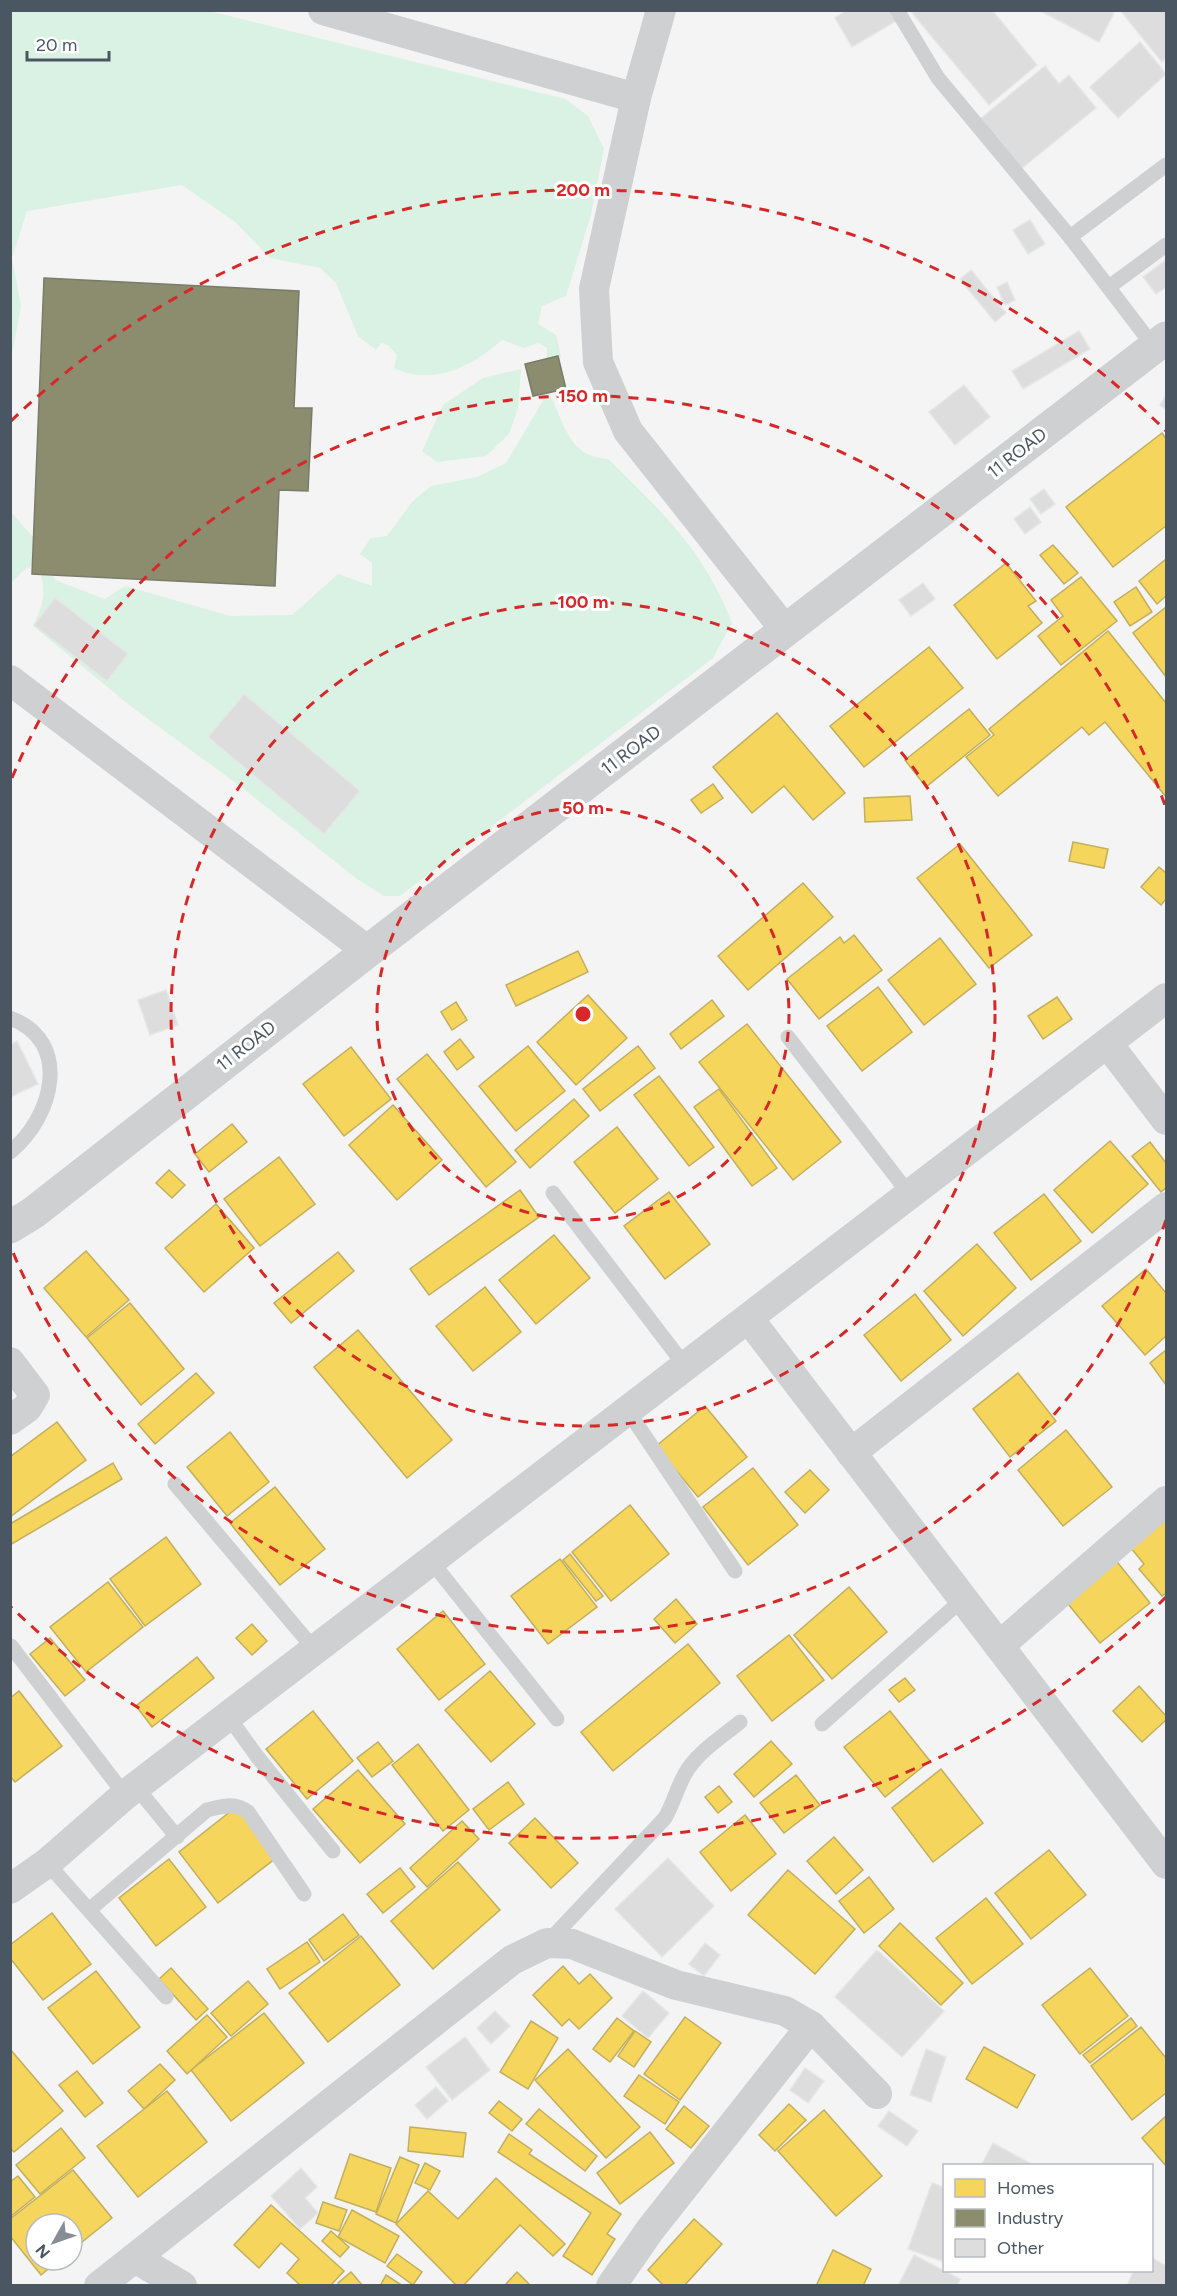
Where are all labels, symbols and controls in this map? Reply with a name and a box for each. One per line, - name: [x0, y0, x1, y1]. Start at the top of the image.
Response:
- scale bar: [27, 24, 110, 62]
- text: 20 m: [36, 34, 77, 56]
- text: 200 m: [556, 179, 610, 201]
- text: 150 m: [558, 385, 608, 407]
- street label: 11 ROAD: [983, 423, 1051, 483]
- text: 100 m: [558, 591, 608, 613]
- street label: 11 ROAD: [597, 720, 665, 780]
- text: 50 m: [562, 797, 604, 819]
- centre of rings: [573, 1004, 593, 1024]
- street label: 11 ROAD: [212, 1016, 280, 1076]
- legend: [943, 2164, 1153, 2272]
- text: Homes: [997, 2177, 1055, 2199]
- text: Industry: [997, 2207, 1064, 2229]
- north arrow: [24, 2212, 84, 2272]
- text: Other: [997, 2237, 1044, 2259]
- text: N: [32, 2240, 54, 2262]

